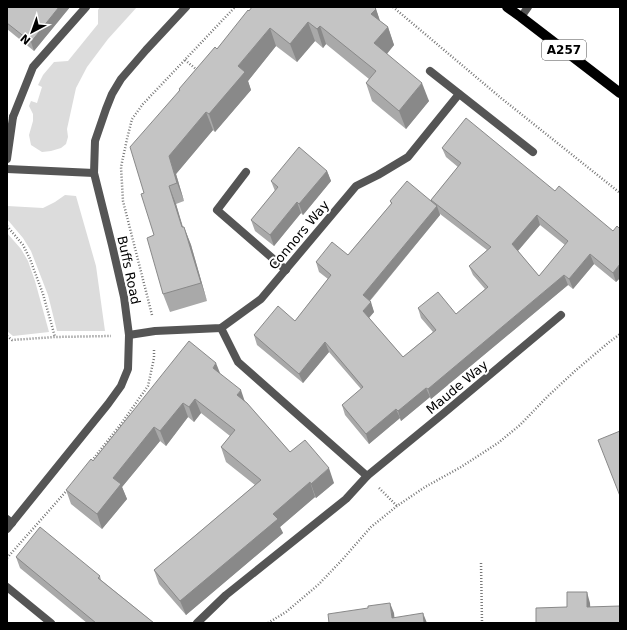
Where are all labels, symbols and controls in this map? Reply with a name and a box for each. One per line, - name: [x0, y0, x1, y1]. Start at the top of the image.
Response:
- north arrow: [12, 12, 52, 52]
- text: N: [18, 31, 34, 47]
- road number: A257: [542, 40, 586, 60]
- street label: Connors Way: [266, 197, 332, 273]
- street label: Buffs Road: [114, 234, 144, 306]
- street label: Maude Way: [423, 357, 491, 417]

